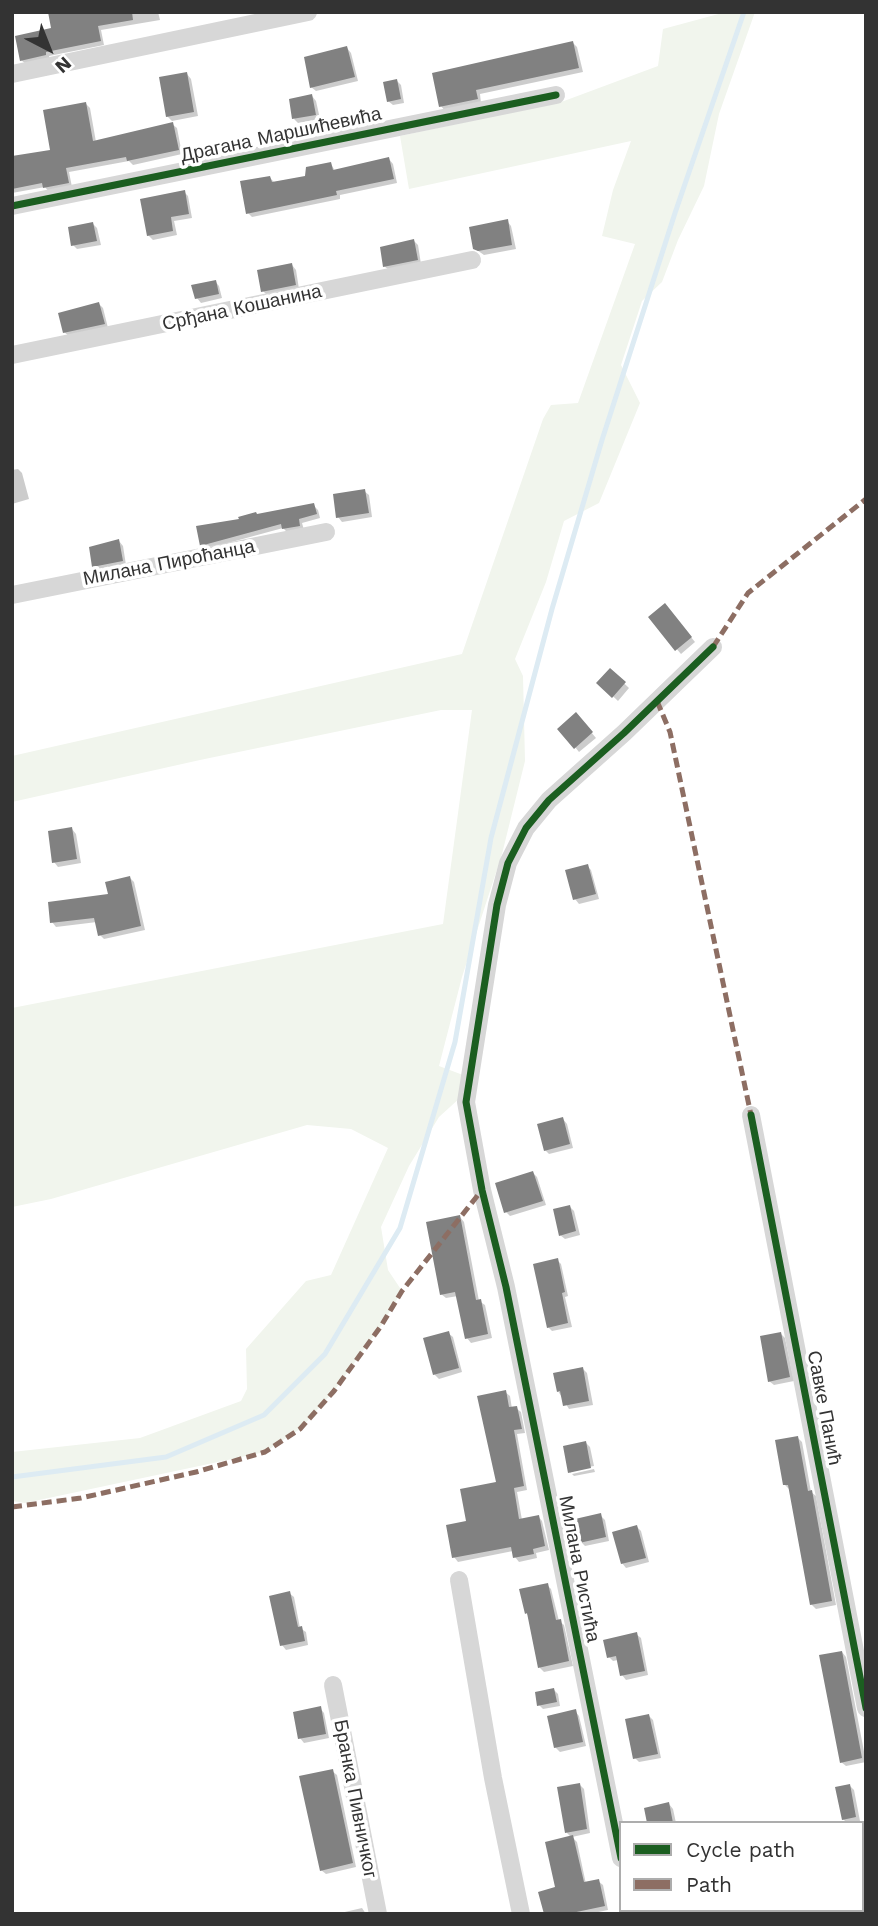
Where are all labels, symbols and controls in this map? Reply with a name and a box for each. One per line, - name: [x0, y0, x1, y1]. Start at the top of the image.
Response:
- north arrow: [14, 14, 84, 84]
- text: N: [50, 52, 76, 78]
- street label: Драгана Маршићевића: [179, 103, 383, 167]
- street label: Срђана Кошанина: [160, 280, 324, 336]
- street label: Милана Пироћанца: [81, 535, 257, 591]
- street label: Савке Панић: [802, 1349, 846, 1467]
- street label: Милана Ристића: [554, 1494, 604, 1644]
- street label: Бранка Пивничког: [328, 1718, 382, 1880]
- legend: [619, 1821, 864, 1912]
- text: Cycle path: [686, 1837, 795, 1862]
- text: Path: [686, 1872, 732, 1897]

